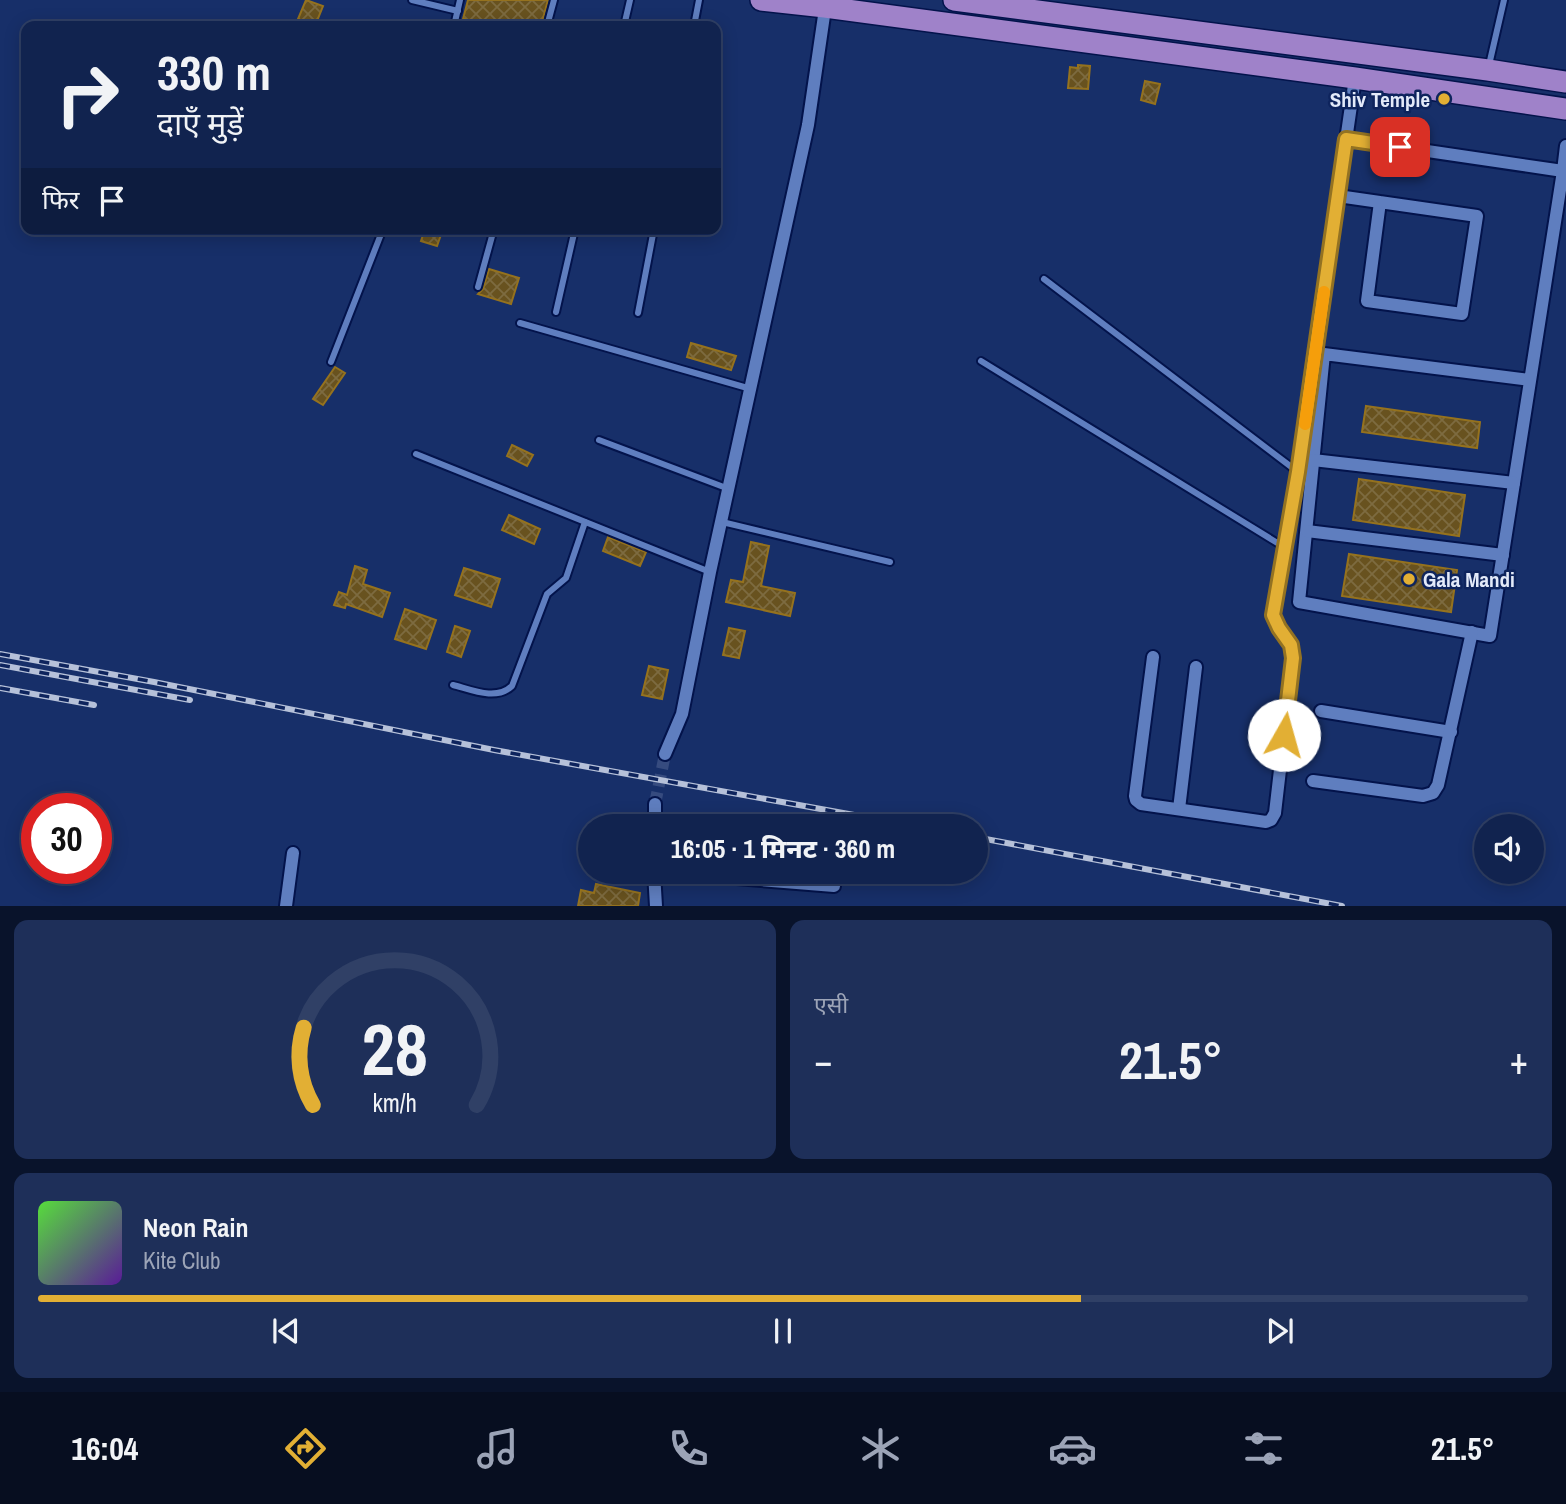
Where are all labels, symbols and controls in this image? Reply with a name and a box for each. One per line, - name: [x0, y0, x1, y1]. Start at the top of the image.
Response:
- text: 330 m: [157, 39, 271, 105]
- icon: right: [42, 49, 133, 140]
- place label: Shiv Temple: [1330, 85, 1430, 114]
- marker: Shiv Temple: [1436, 91, 1452, 107]
- text: दाएँ मुड़ें: [157, 102, 244, 145]
- pin: [1370, 117, 1430, 177]
- icon: arrive: [1381, 128, 1419, 166]
- text: फिर: [42, 182, 79, 217]
- icon: arrive: [93, 182, 131, 220]
- place label: Gala Mandi: [1423, 565, 1515, 594]
- marker: Gala Mandi: [1401, 571, 1417, 587]
- position arrow: [1247, 698, 1321, 772]
- speed limit sign: 30: [21, 793, 112, 884]
- map controls: [1474, 814, 1544, 884]
- button: sound: [1474, 814, 1544, 884]
- text: 16:05 · 1 मिनट · 360 m: [671, 831, 895, 866]
- text: एसी: [814, 989, 848, 1020]
- text: 28: [362, 1001, 428, 1099]
- text: 21.5°: [1119, 1025, 1223, 1095]
- text: −: [814, 1035, 832, 1086]
- text: +: [1510, 1035, 1528, 1086]
- text: km/h: [373, 1086, 417, 1120]
- text: Neon Rain: [143, 1210, 248, 1245]
- text: Kite Club: [143, 1245, 221, 1276]
- icon: previous: [267, 1312, 305, 1350]
- icon: pause: [764, 1312, 802, 1350]
- icon: next: [1261, 1312, 1299, 1350]
- icon: directions: [281, 1424, 330, 1473]
- icon: music: [473, 1424, 522, 1473]
- icon: phone: [664, 1424, 713, 1473]
- icon: climate: [856, 1424, 905, 1473]
- icon: car: [1048, 1424, 1097, 1473]
- icon: filters: [1239, 1424, 1288, 1473]
- text: 16:04: [71, 1427, 138, 1470]
- text: 21.5°: [1431, 1427, 1495, 1470]

